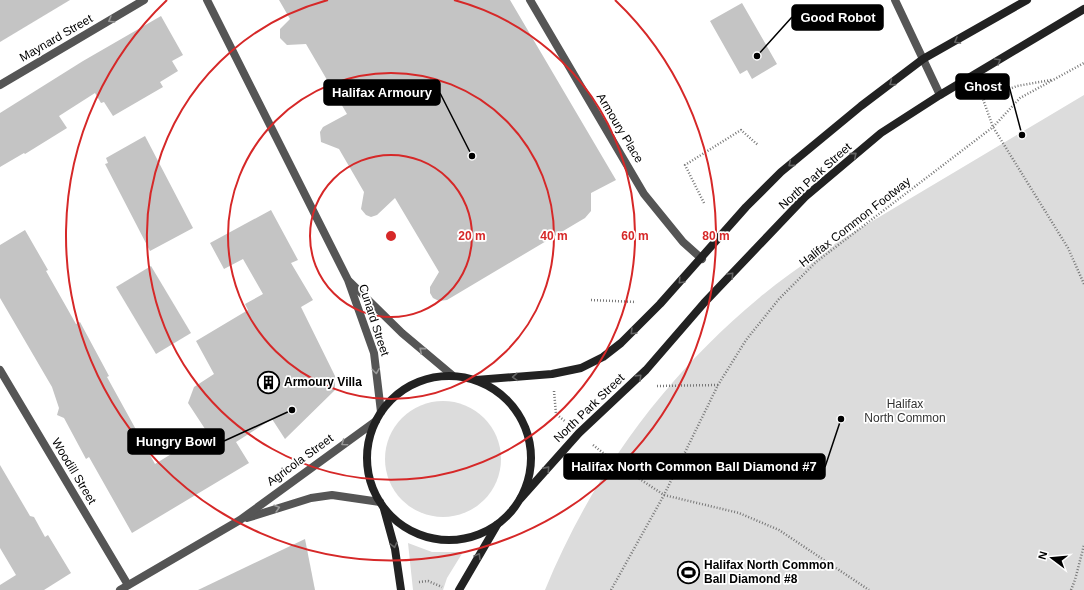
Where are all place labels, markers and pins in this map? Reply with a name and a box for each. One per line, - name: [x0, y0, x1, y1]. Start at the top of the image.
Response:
- callout: Good Robot: [792, 5, 883, 30]
- callout: Ghost: [956, 74, 1009, 99]
- callout: Halifax Armoury: [324, 80, 440, 105]
- centre of rings: [384, 229, 398, 243]
- building icon: Armoury Villa: [255, 369, 281, 395]
- place label: Armoury Villa: [284, 375, 362, 389]
- callout: Hungry Bowl: [128, 429, 224, 454]
- callout: Halifax North Common Ball Diamond #7: [564, 454, 825, 479]
- place label: Halifax North Common Ball Diamond #8: [704, 558, 834, 586]
- sports icon: Halifax North Common Ball Diamond #8: [676, 559, 702, 585]

